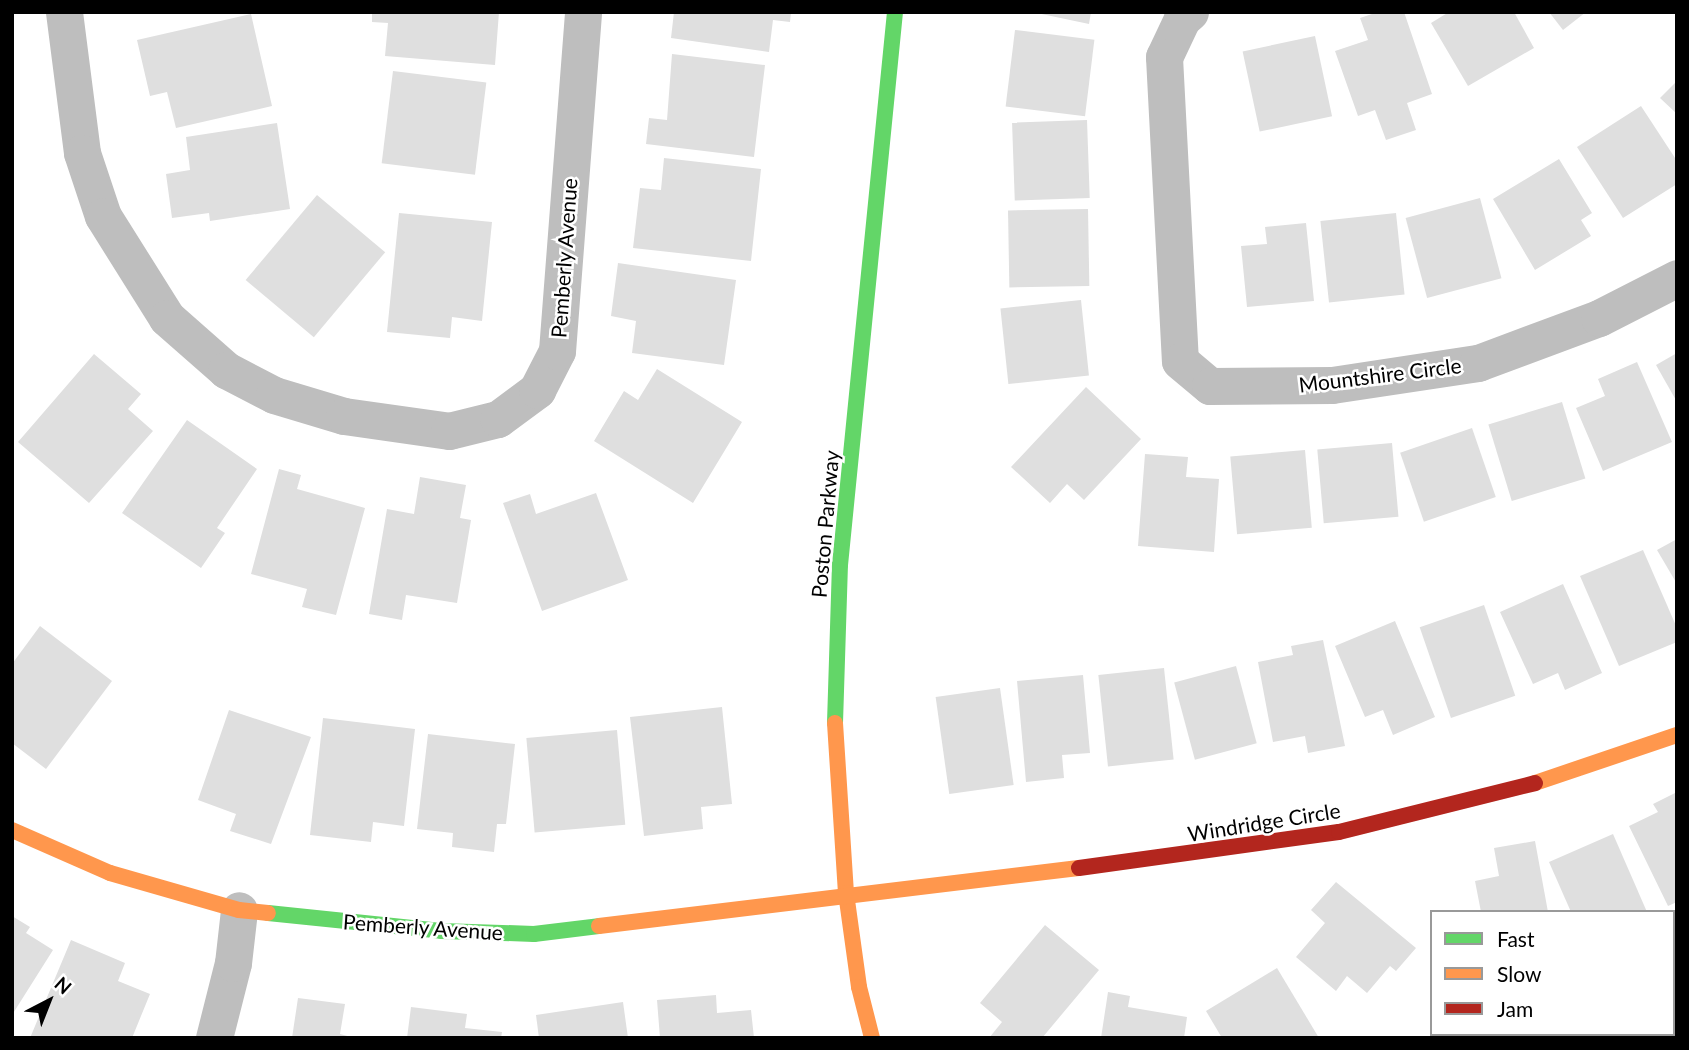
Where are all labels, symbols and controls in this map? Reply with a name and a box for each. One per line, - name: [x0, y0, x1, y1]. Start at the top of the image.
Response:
- street label: Pemberly Avenue: [546, 177, 582, 339]
- street label: Mountshire Circle: [1297, 353, 1463, 397]
- street label: Poston Parkway: [806, 449, 844, 599]
- street label: Windridge Circle: [1186, 797, 1342, 847]
- street label: Pemberly Avenue: [342, 909, 504, 945]
- legend: [1430, 910, 1675, 1036]
- text: Fast: [1497, 926, 1534, 951]
- text: Slow: [1497, 961, 1541, 986]
- north arrow: [14, 966, 84, 1036]
- text: N: [50, 972, 77, 998]
- text: Jam: [1497, 996, 1533, 1021]

